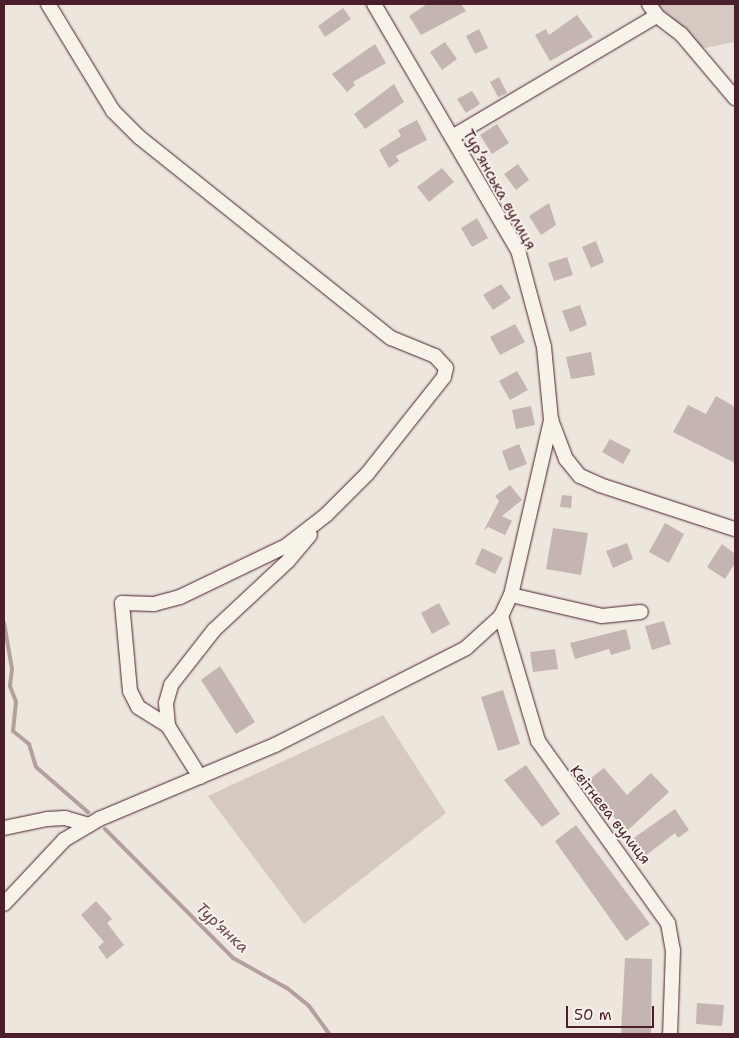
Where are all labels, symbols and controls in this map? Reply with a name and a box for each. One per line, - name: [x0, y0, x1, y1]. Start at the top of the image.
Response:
- street label: Турʼянська вулиця: [458, 127, 540, 253]
- street label: Квітнева вулиця: [566, 762, 654, 868]
- water label: Тур'янка: [191, 899, 253, 957]
- scale bar: [569, 996, 656, 1028]
- text: 50 m: [574, 1005, 612, 1025]

